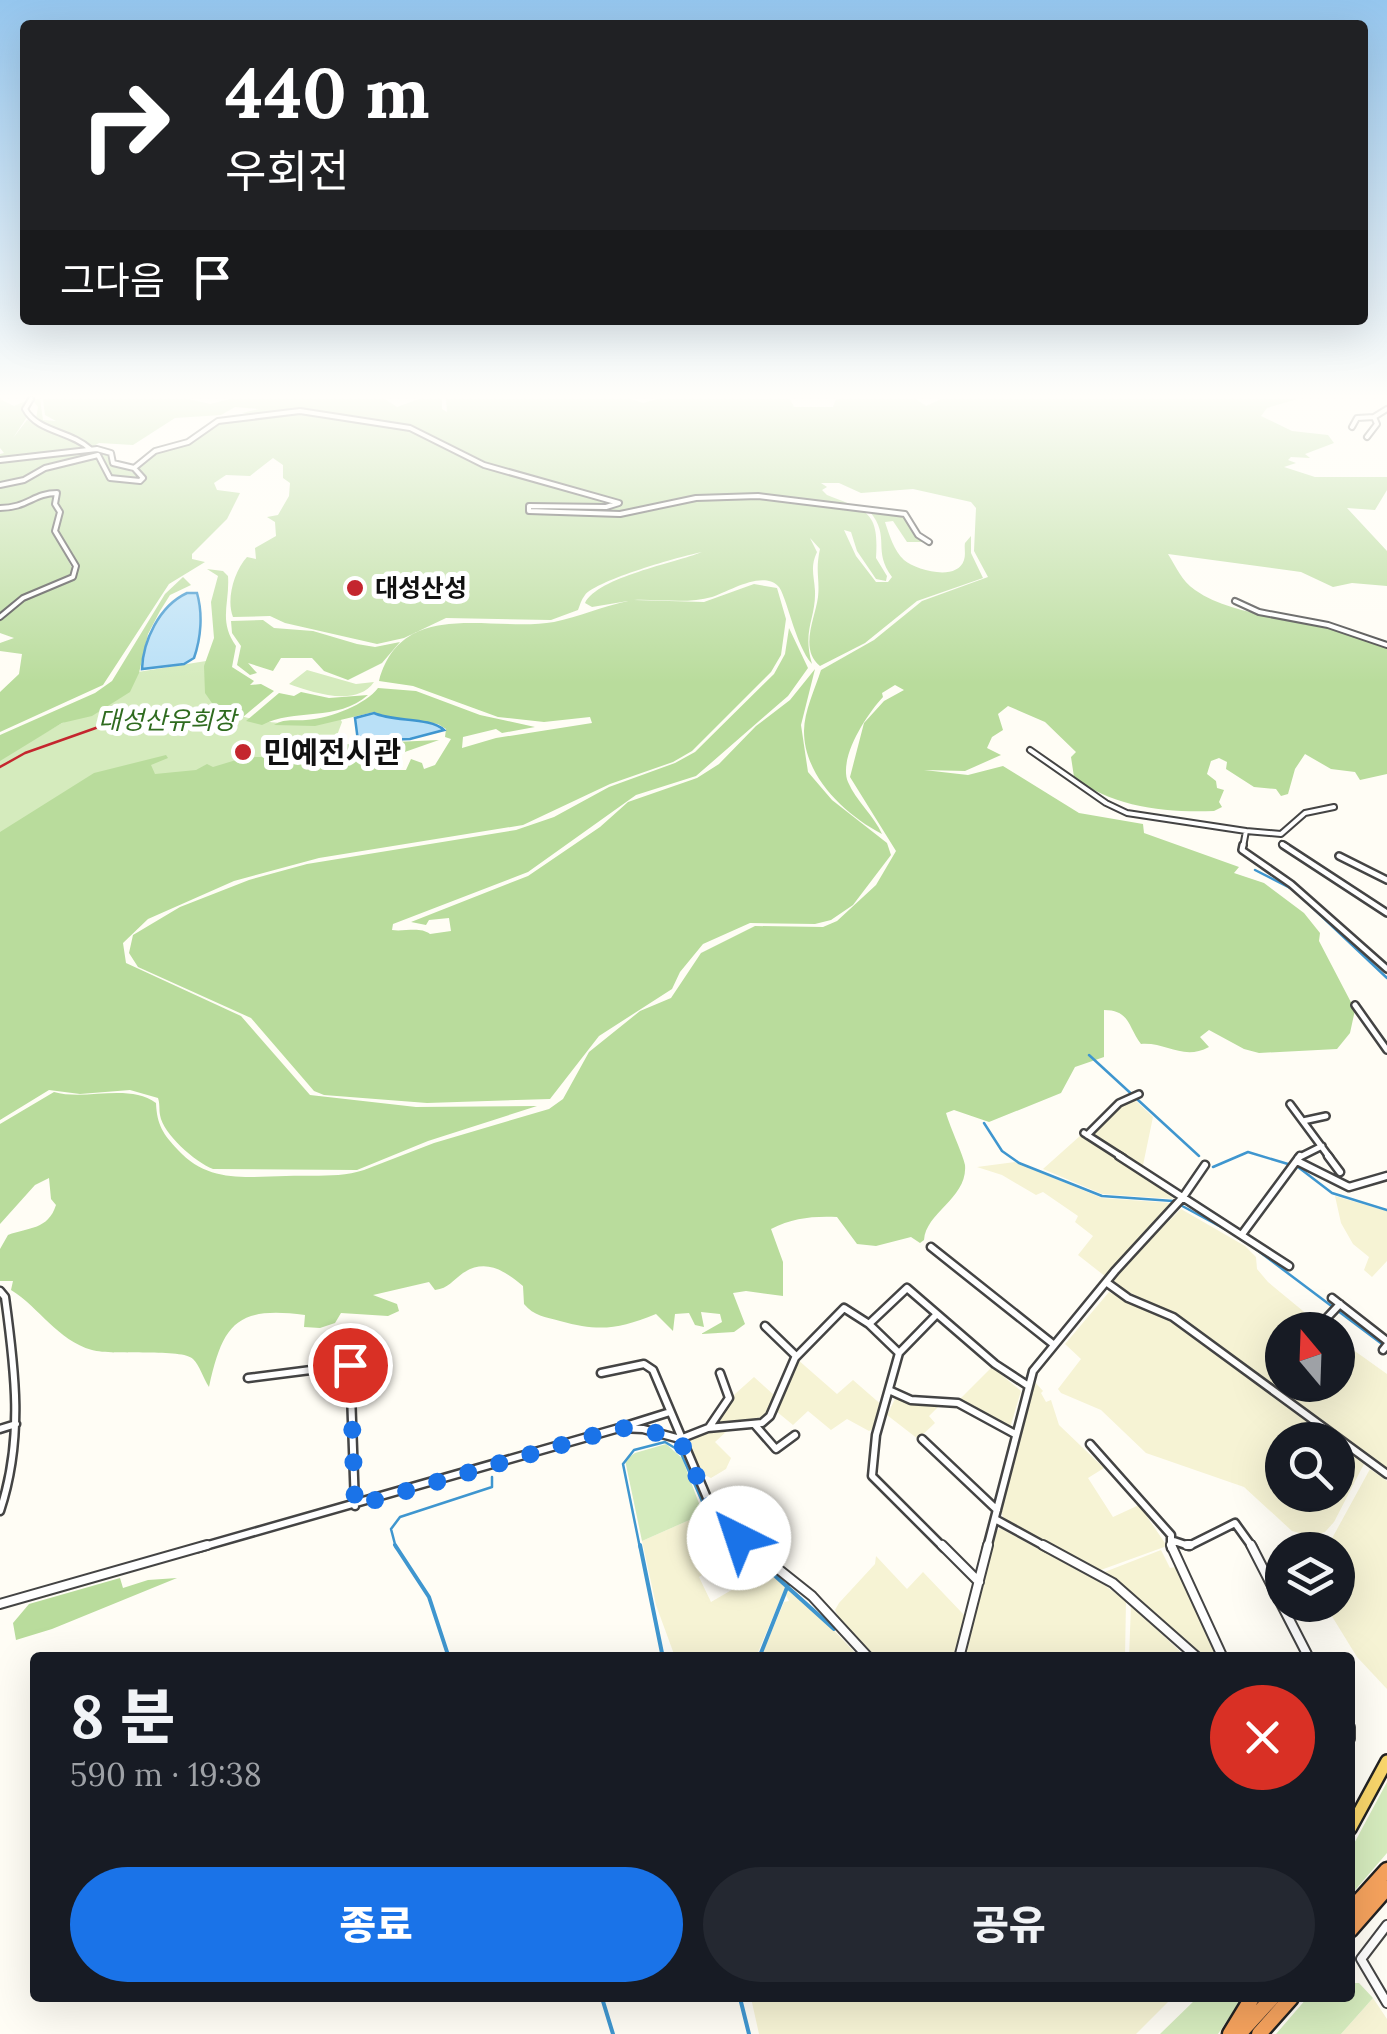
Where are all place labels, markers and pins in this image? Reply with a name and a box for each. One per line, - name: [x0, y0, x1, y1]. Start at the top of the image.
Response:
- place label: 대성산성: [375, 572, 467, 604]
- marker: 대성산성: [344, 577, 366, 599]
- place label: 민예전시관: [263, 733, 401, 771]
- marker: 민예전시관: [232, 741, 254, 763]
- pin: [308, 1323, 393, 1408]

